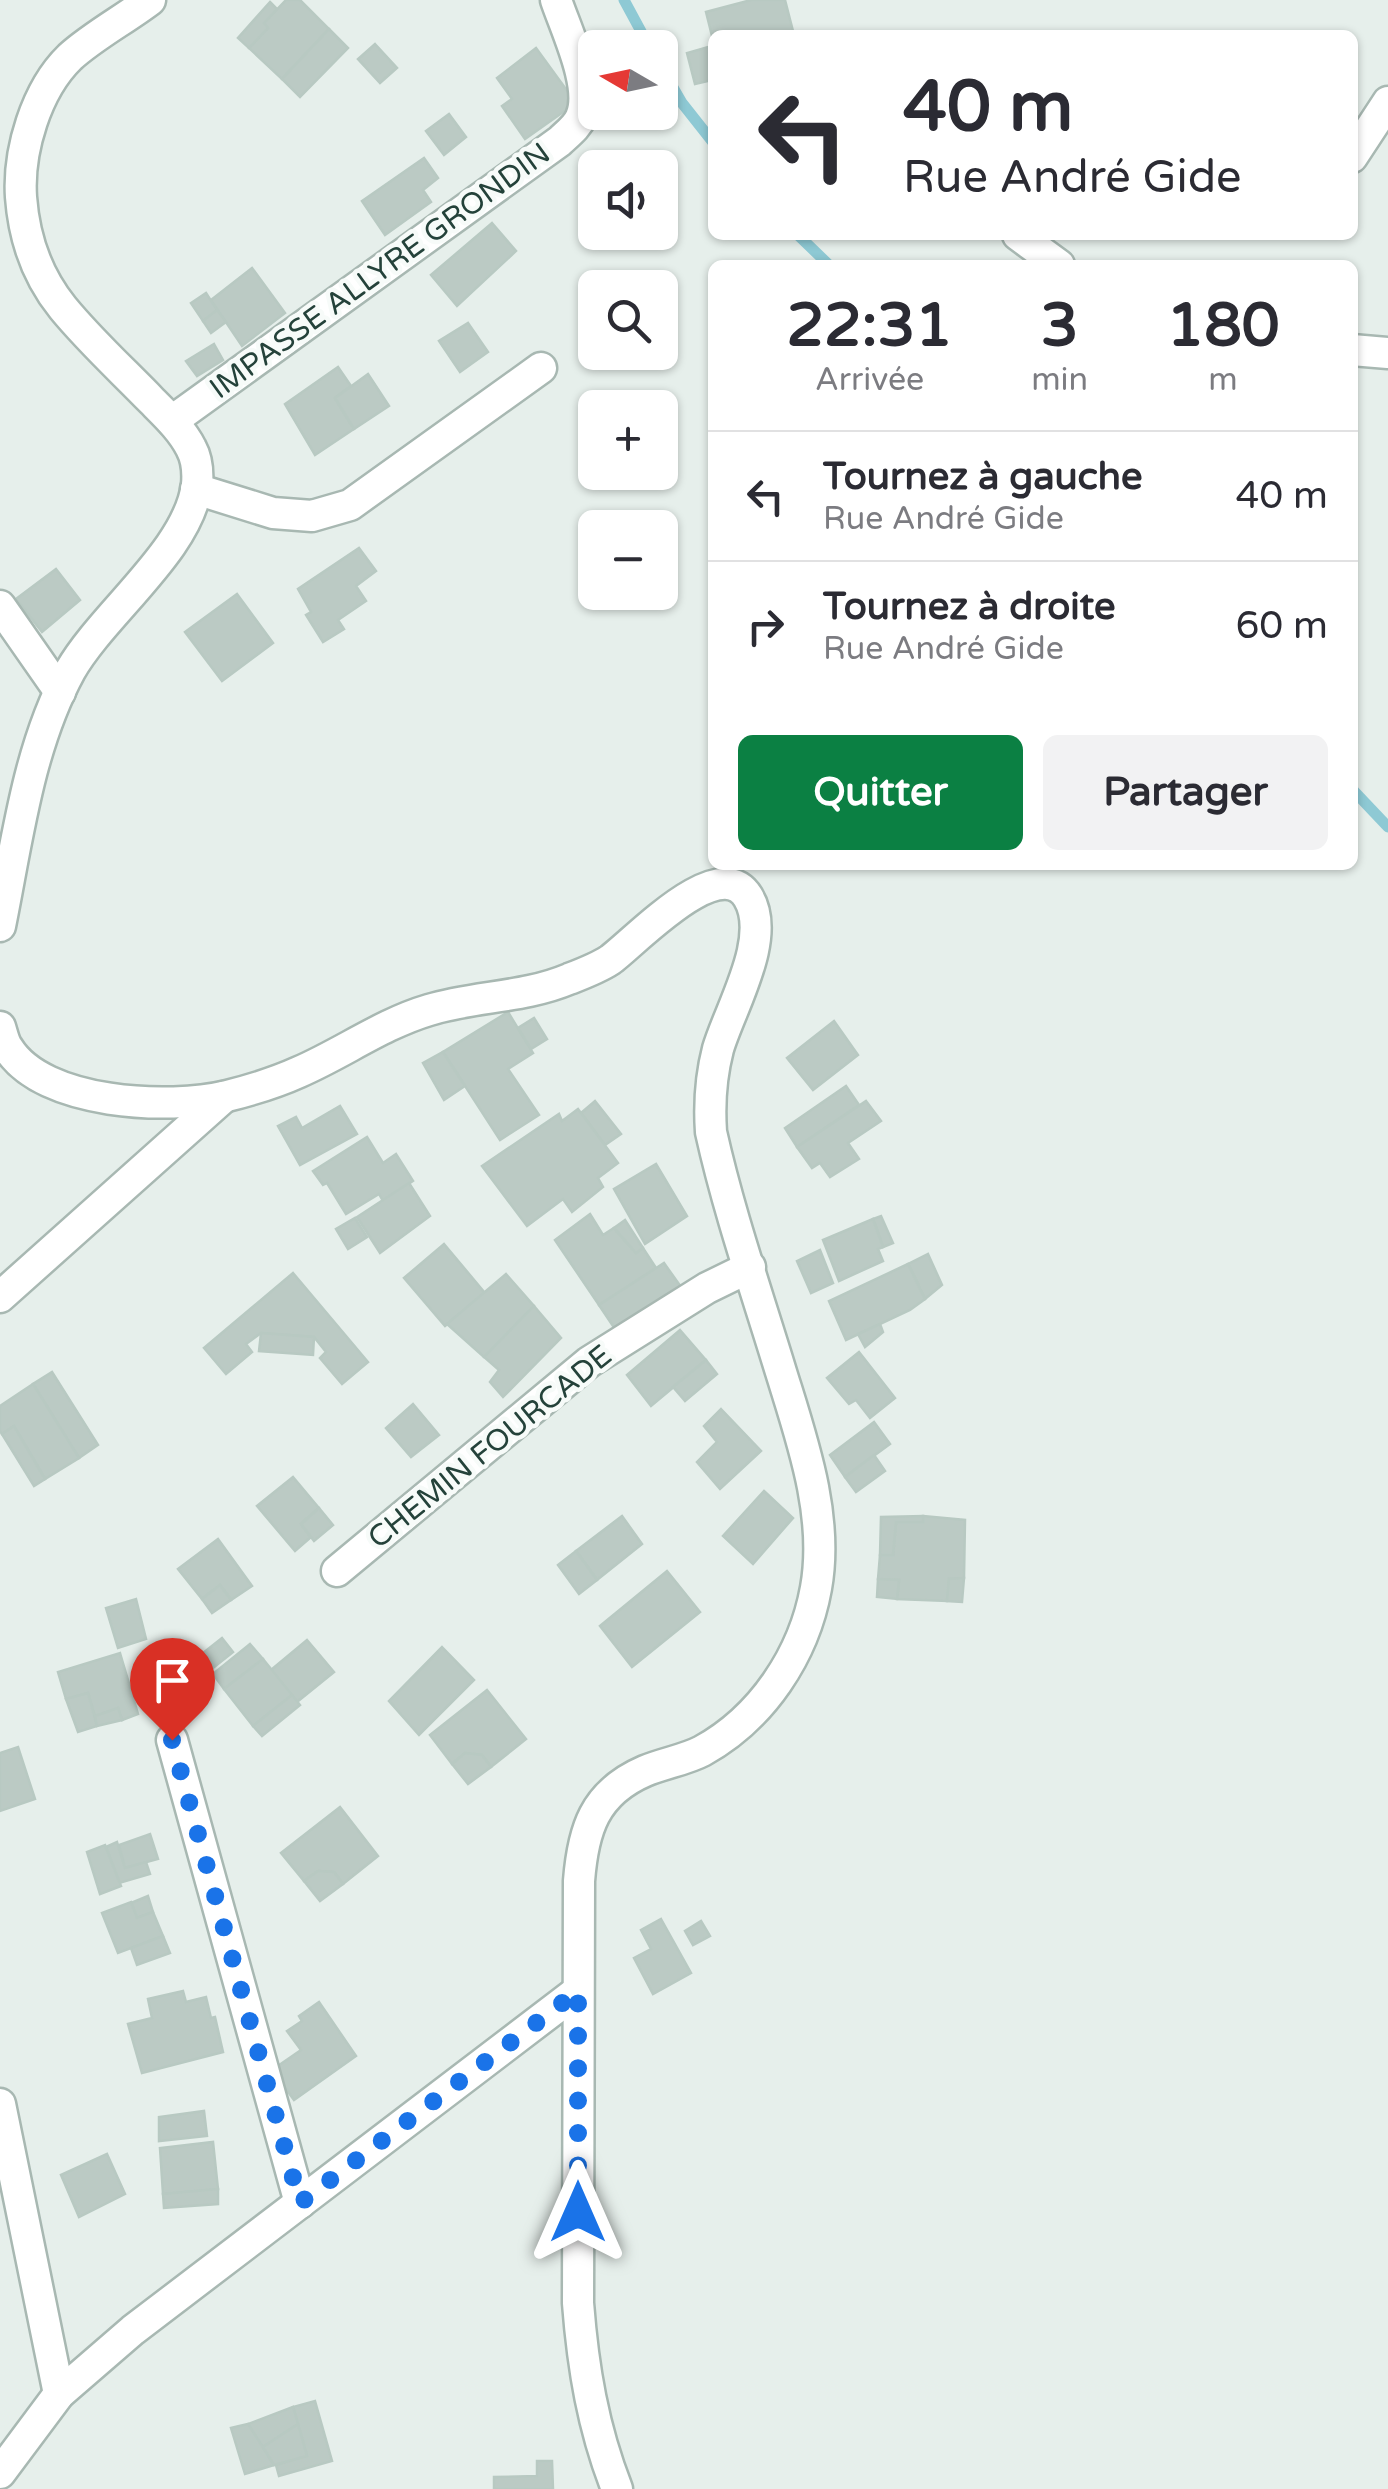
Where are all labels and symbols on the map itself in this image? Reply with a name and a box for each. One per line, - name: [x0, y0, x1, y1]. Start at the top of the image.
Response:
- north arrow: [578, 30, 678, 130]
- street label: IMPASSE ALLYRE GRONDIN: [202, 135, 558, 407]
- street label: CHEMIN FOURCADE: [361, 1337, 619, 1557]
- pin: [130, 1638, 215, 1741]
- position arrow: [526, 2160, 630, 2264]

